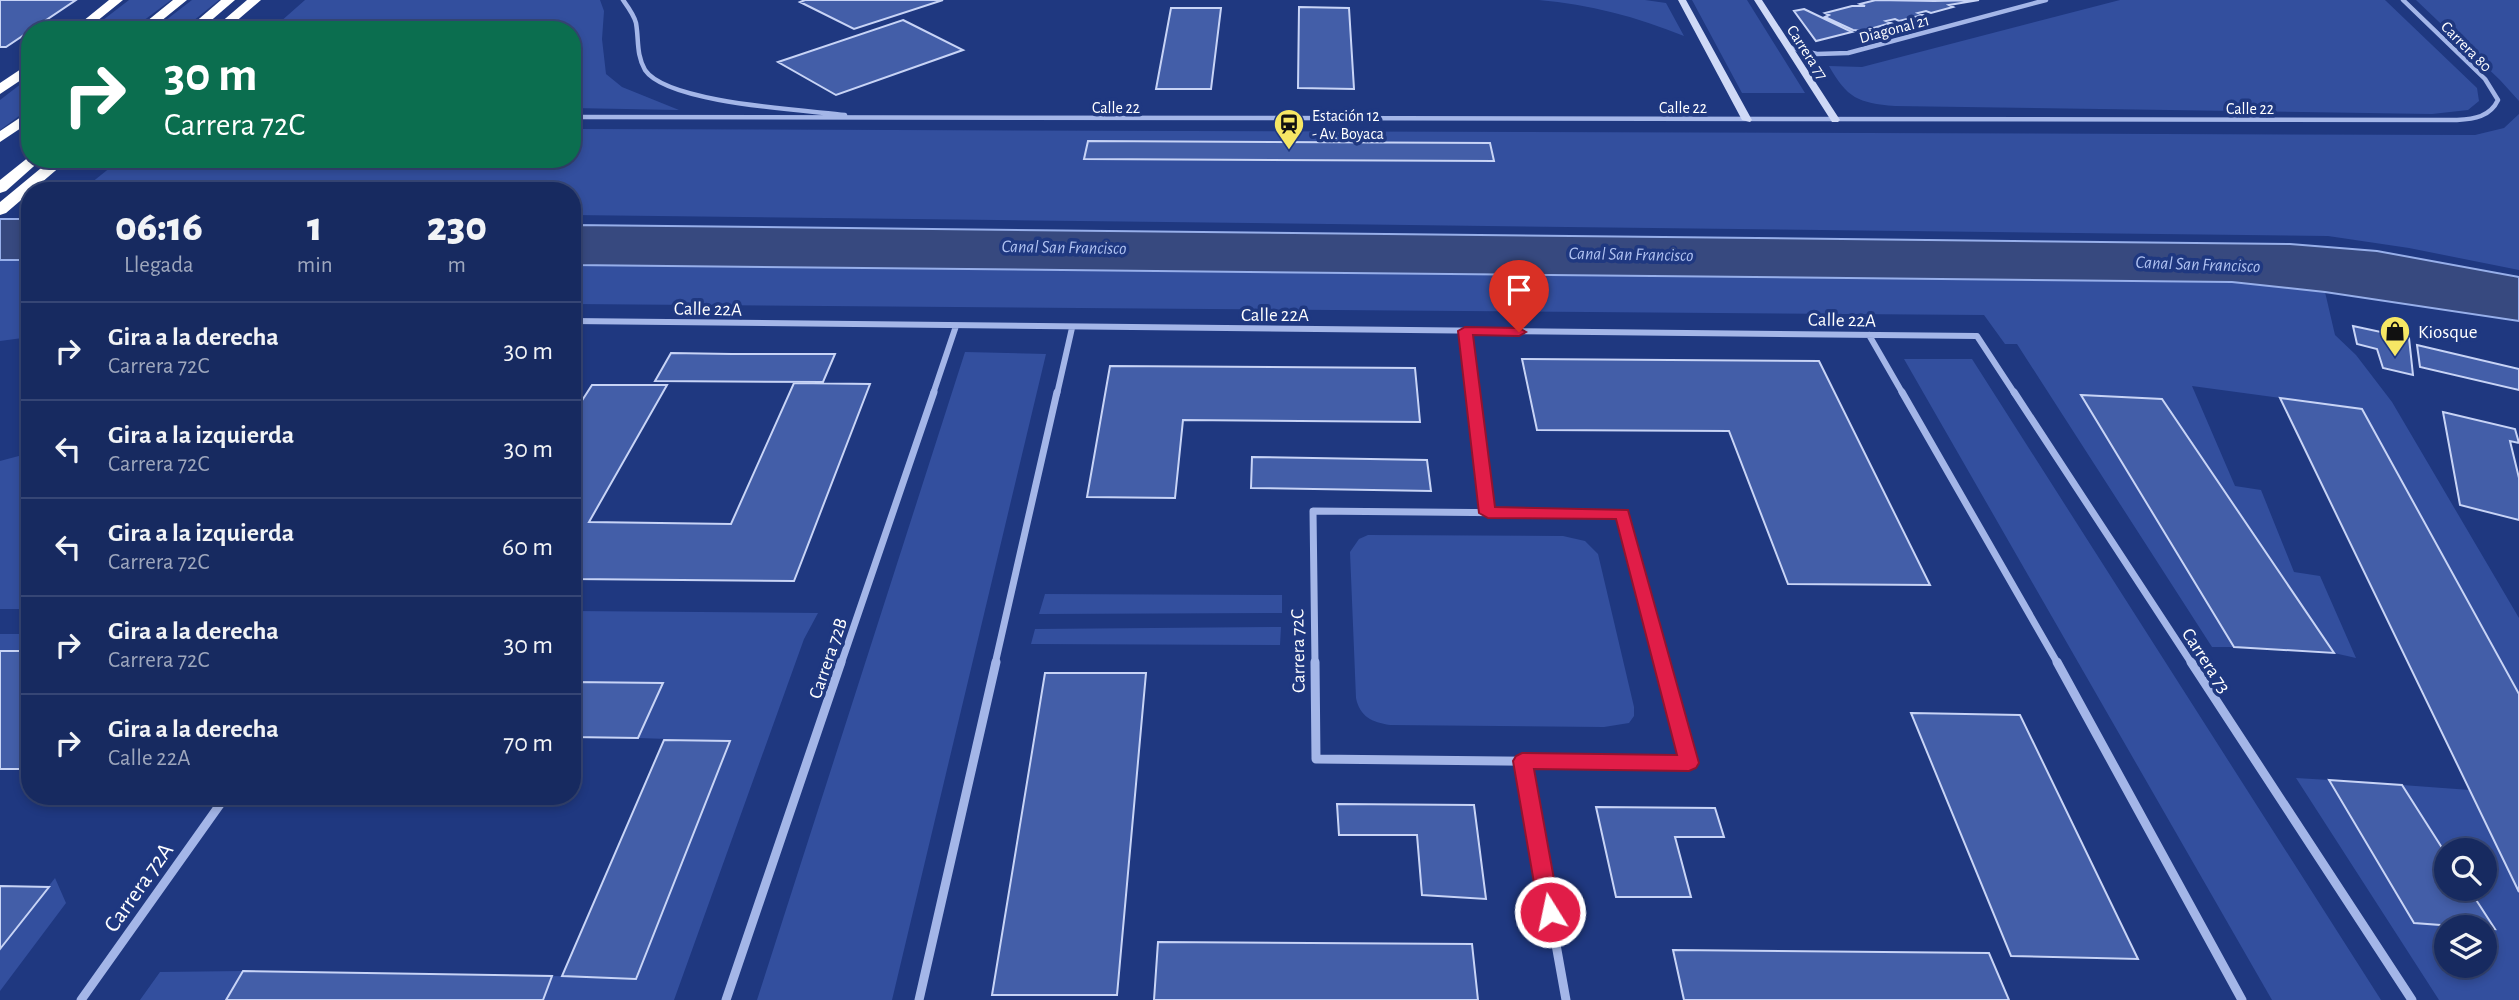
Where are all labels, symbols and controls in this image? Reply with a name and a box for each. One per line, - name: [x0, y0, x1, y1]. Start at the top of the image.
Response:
- street label: Diagonal 21: [1857, 12, 1931, 46]
- street label: Carrera 80: [2438, 18, 2495, 75]
- street label: Carrera 77: [1784, 22, 1831, 83]
- icon: right: [49, 49, 140, 140]
- text: 30 m: [164, 51, 258, 100]
- street label: Calle 22: [1092, 100, 1140, 116]
- street label: Calle 22: [1659, 100, 1707, 116]
- street label: Calle 22: [2226, 101, 2274, 117]
- station icon: Estación 12 - Av. Boyaca: [1272, 107, 1306, 151]
- place label: Estación 12 - Av. Boyaca: [1312, 108, 1384, 143]
- text: Carrera 72C: [164, 109, 305, 141]
- text: 06:16: [115, 206, 203, 248]
- text: 1: [307, 206, 322, 248]
- text: 230: [427, 206, 487, 248]
- water label: Canal San Francisco: [1001, 238, 1127, 258]
- water label: Canal San Francisco: [1568, 245, 1694, 265]
- text: Llegada: [124, 254, 194, 277]
- text: min: [297, 254, 333, 277]
- text: m: [448, 254, 466, 277]
- water label: Canal San Francisco: [2135, 254, 2261, 276]
- pin: [1489, 260, 1549, 332]
- icon: arrive: [1500, 271, 1538, 309]
- street label: Calle 22A: [674, 299, 742, 320]
- street label: Calle 22A: [1241, 306, 1309, 325]
- street label: Calle 22A: [1808, 310, 1876, 331]
- shop icon: Kiosque: [2378, 314, 2412, 358]
- place label: Kiosque: [2418, 323, 2477, 342]
- text: Gira a la derecha: [108, 324, 279, 350]
- icon: right: [49, 332, 87, 370]
- text: 30 m: [503, 338, 553, 364]
- text: Carrera 72C: [108, 355, 209, 378]
- text: Gira a la izquierda: [108, 422, 294, 448]
- icon: left: [49, 430, 87, 468]
- text: 30 m: [503, 436, 553, 462]
- text: Carrera 72C: [108, 453, 209, 476]
- text: Gira a la izquierda: [108, 520, 294, 546]
- icon: left: [49, 528, 87, 566]
- text: 60 m: [502, 534, 553, 560]
- text: Carrera 72C: [108, 551, 209, 574]
- street label: Carrera 72C: [1288, 609, 1309, 693]
- street label: Carrera 72B: [806, 616, 851, 701]
- text: Gira a la derecha: [108, 618, 279, 644]
- street label: Carrera 73: [2178, 625, 2234, 697]
- icon: right: [49, 626, 87, 664]
- text: 30 m: [503, 632, 553, 658]
- text: Carrera 72C: [108, 649, 209, 672]
- text: Gira a la derecha: [108, 716, 279, 742]
- icon: right: [49, 724, 87, 762]
- text: 70 m: [503, 730, 553, 756]
- text: Calle 22A: [108, 747, 191, 770]
- map controls: [2434, 838, 2497, 978]
- button: search: [2434, 838, 2497, 901]
- street label: Carrera 72A: [100, 839, 178, 937]
- position arrow: [1513, 875, 1587, 949]
- button: layers: [2434, 915, 2497, 978]

